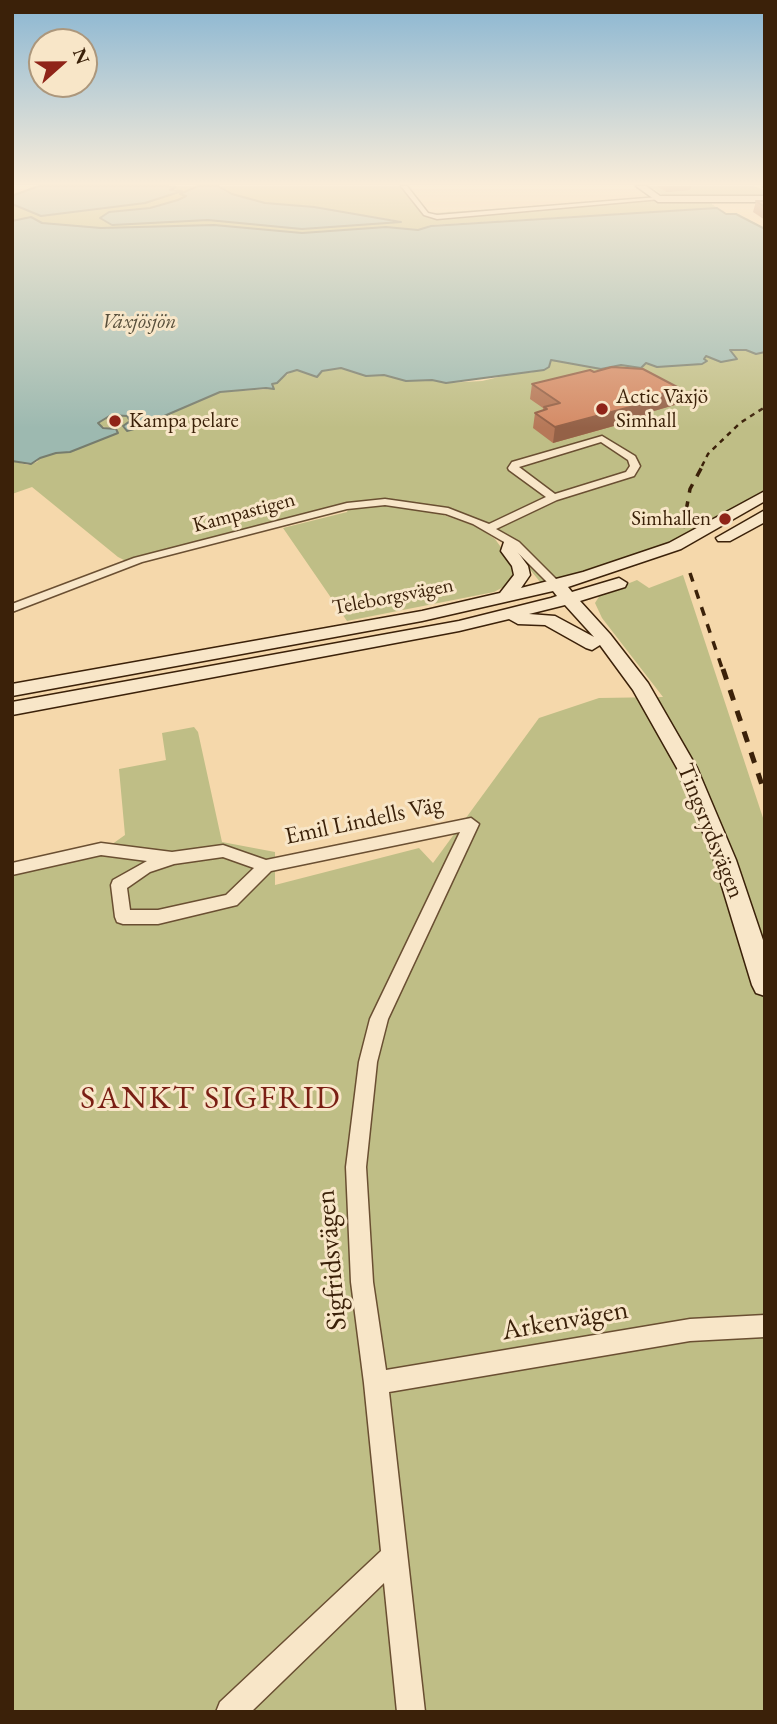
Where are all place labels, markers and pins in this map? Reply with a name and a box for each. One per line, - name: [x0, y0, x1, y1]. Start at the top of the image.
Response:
- place label: Actic Växjö Simhall: [616, 384, 708, 434]
- marker: Actic Växjö Simhall: [594, 401, 610, 417]
- place label: Kampa pelare: [129, 408, 239, 434]
- marker: Kampa pelare: [107, 413, 123, 429]
- place label: Simhallen: [631, 506, 711, 532]
- marker: Simhallen: [717, 511, 733, 527]

